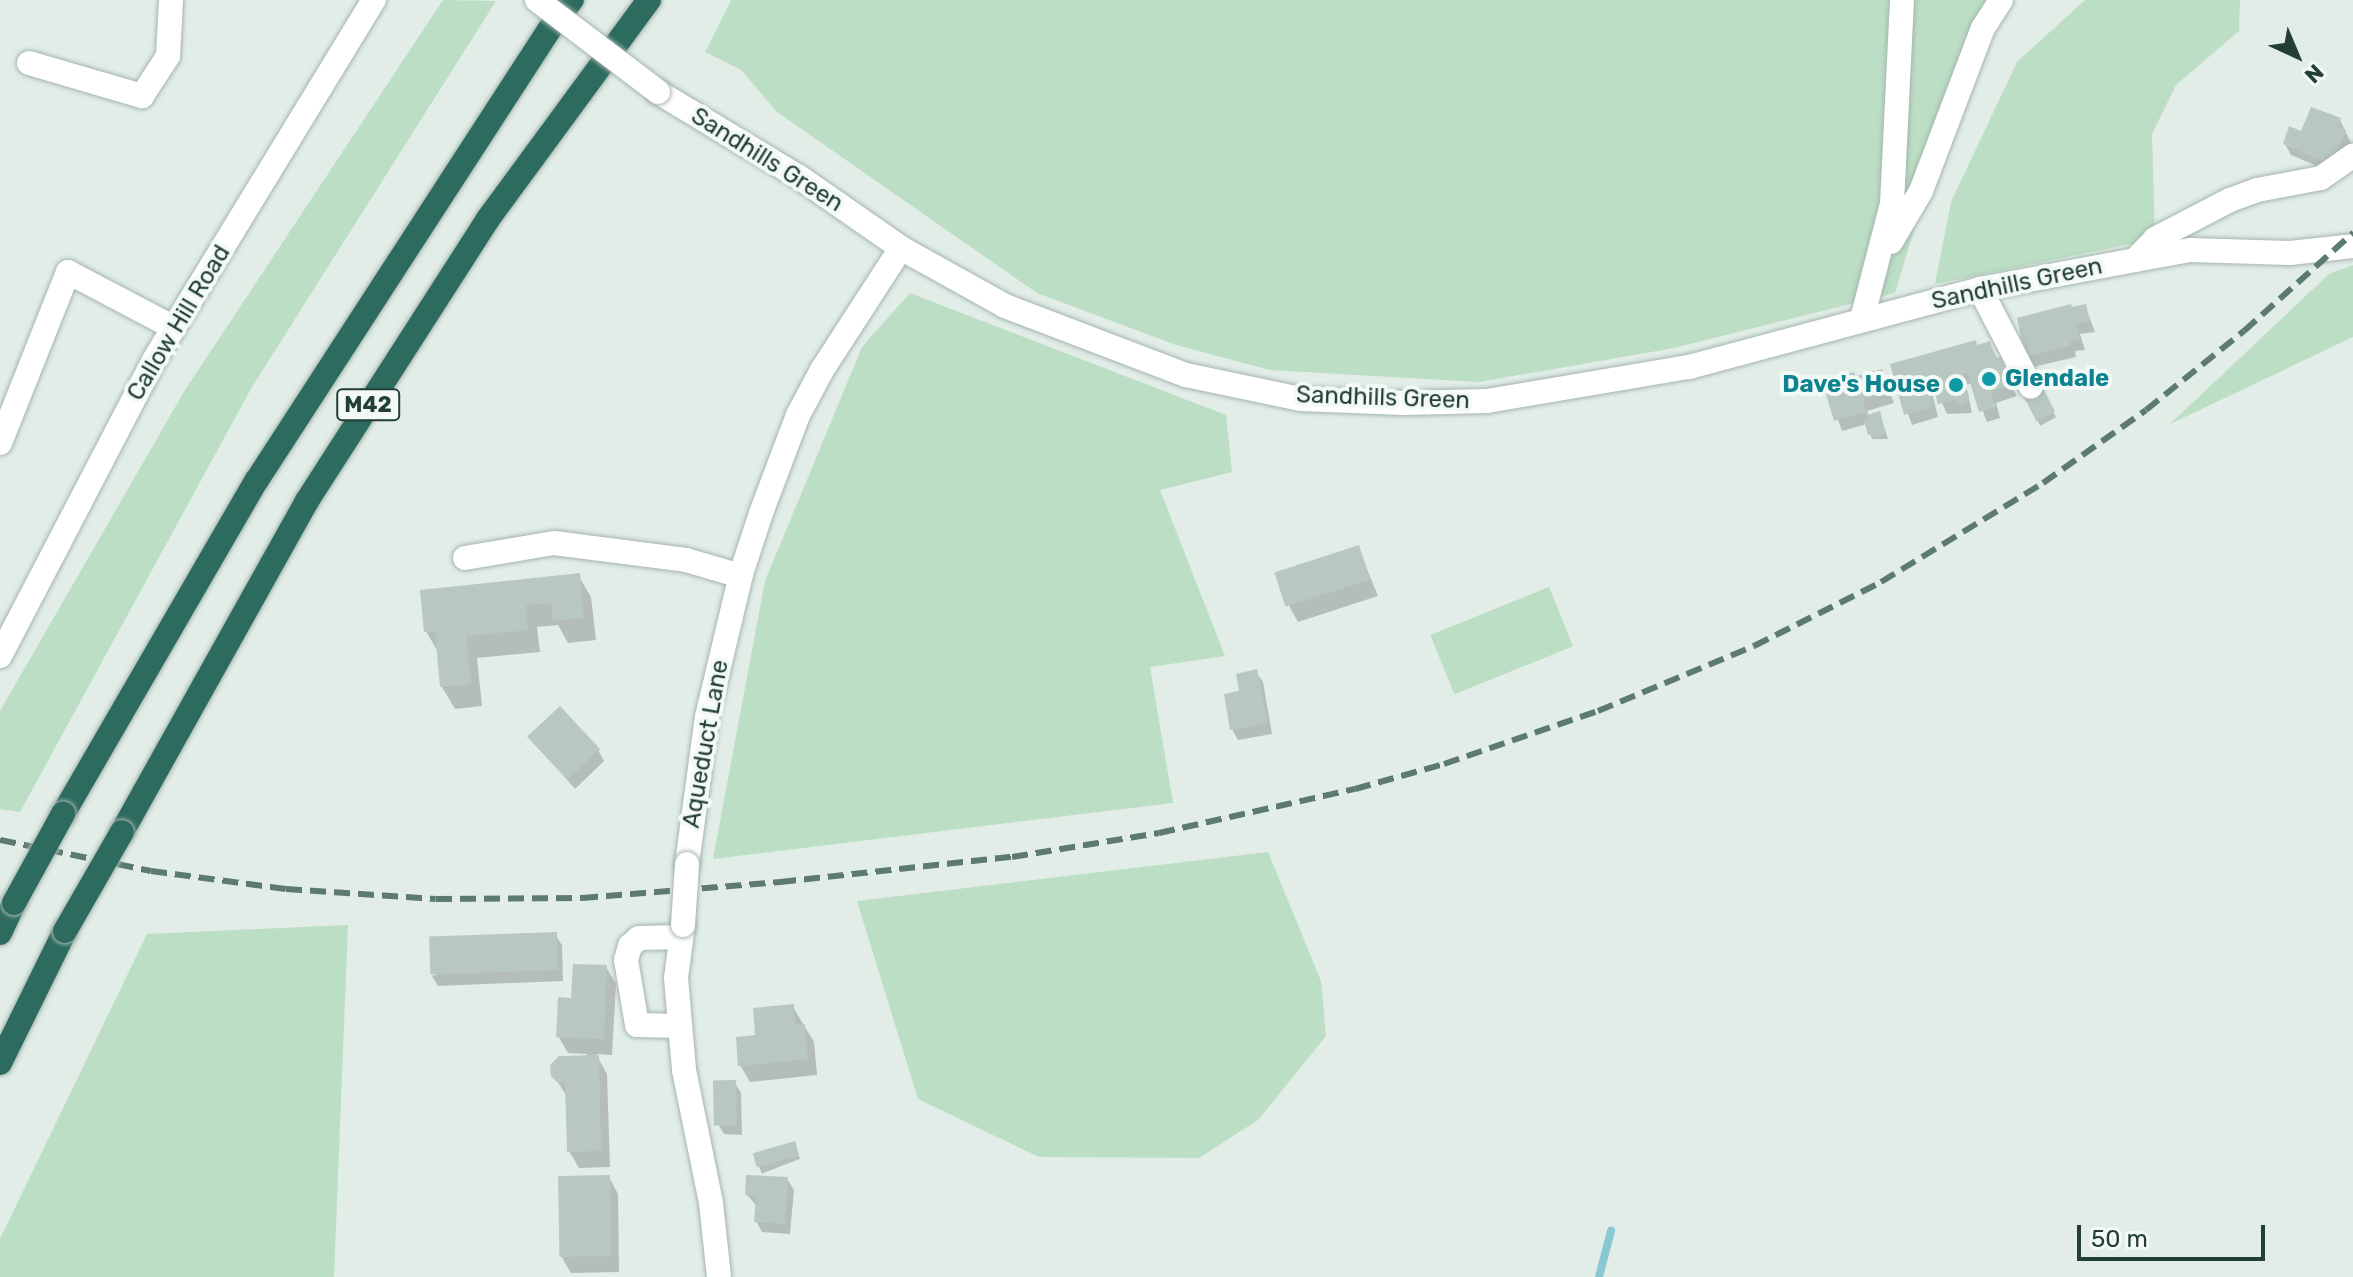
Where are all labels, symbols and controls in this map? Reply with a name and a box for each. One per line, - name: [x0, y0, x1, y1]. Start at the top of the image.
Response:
- north arrow: [2257, 16, 2337, 96]
- text: N: [2299, 58, 2329, 89]
- street label: Sandhills Green: [686, 102, 848, 218]
- street label: Callow Hill Road: [121, 240, 237, 406]
- street label: Sandhills Green: [1929, 252, 2105, 316]
- place label: Glendale: [2005, 365, 2109, 393]
- marker: Glendale: [1980, 370, 1998, 388]
- place label: Dave's House: [1782, 371, 1940, 399]
- marker: Dave's House: [1947, 376, 1965, 394]
- street label: Sandhills Green: [1296, 381, 1470, 415]
- road number: M42: [336, 387, 400, 423]
- street label: Aqueduct Lane: [677, 658, 735, 830]
- scale bar: [2081, 1209, 2269, 1259]
- text: 50 m: [2091, 1225, 2148, 1253]

